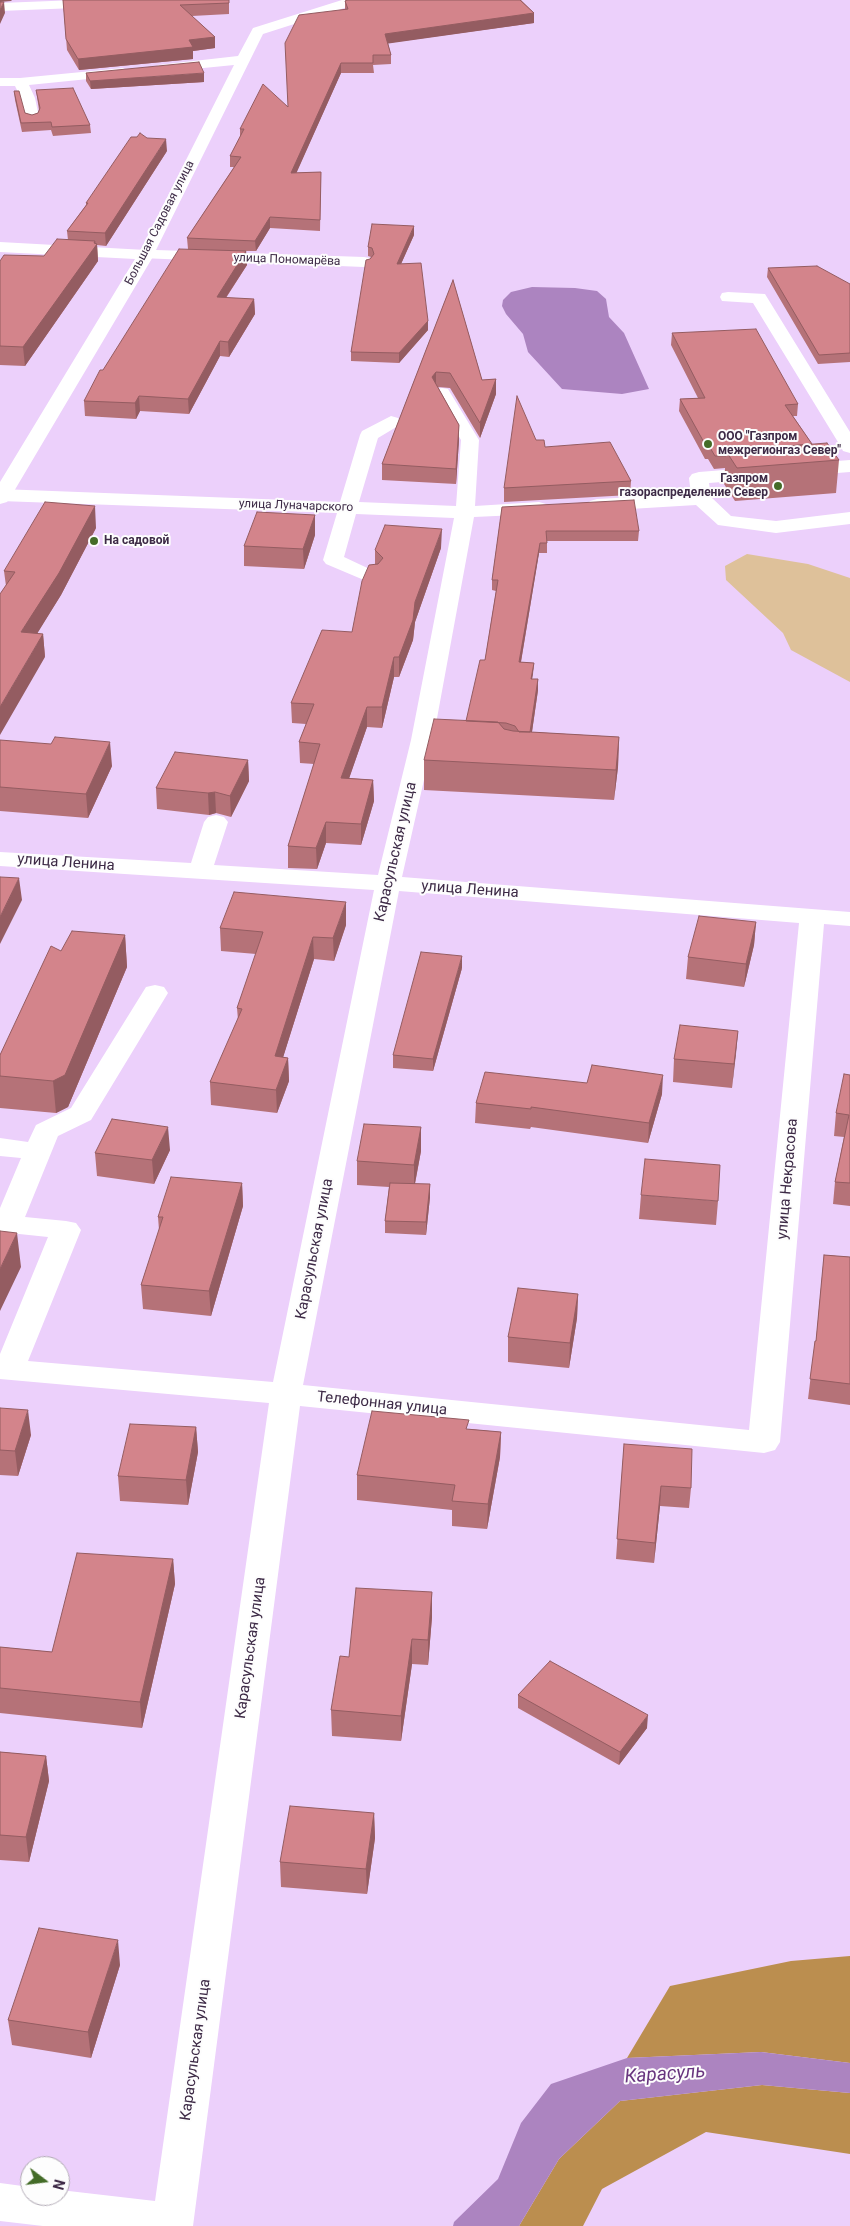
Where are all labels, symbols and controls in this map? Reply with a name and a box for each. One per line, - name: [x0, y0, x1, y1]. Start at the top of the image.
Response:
- street label: Большая Садовая улица: [122, 158, 198, 288]
- street label: улица Пономарёва: [233, 251, 341, 269]
- place label: ООО "Газпром межрегионгаз Север": [718, 430, 841, 458]
- marker: ООО "Газпром межрегионгаз Север": [702, 438, 714, 450]
- place label: Газпром газораспределение Север: [619, 472, 768, 500]
- marker: Газпром газораспределение Север: [772, 480, 784, 492]
- street label: улица Луначарского: [238, 497, 354, 515]
- place label: На садовой: [104, 534, 169, 548]
- marker: На садовой: [88, 535, 100, 547]
- street label: Карасульская улица: [371, 780, 421, 924]
- street label: улица Ленина: [17, 851, 115, 875]
- street label: улица Ленина: [421, 878, 519, 902]
- street label: улица Некрасова: [774, 1118, 802, 1240]
- street label: Карасульская улица: [293, 1177, 337, 1321]
- street label: Телефонная улица: [316, 1388, 448, 1420]
- street label: Карасульская улица: [232, 1576, 270, 1720]
- street label: Карасульская улица: [177, 1978, 215, 2122]
- water label: Карасуль: [624, 2061, 706, 2089]
- north arrow: [20, 2156, 70, 2206]
- text: N: [50, 2178, 68, 2191]

